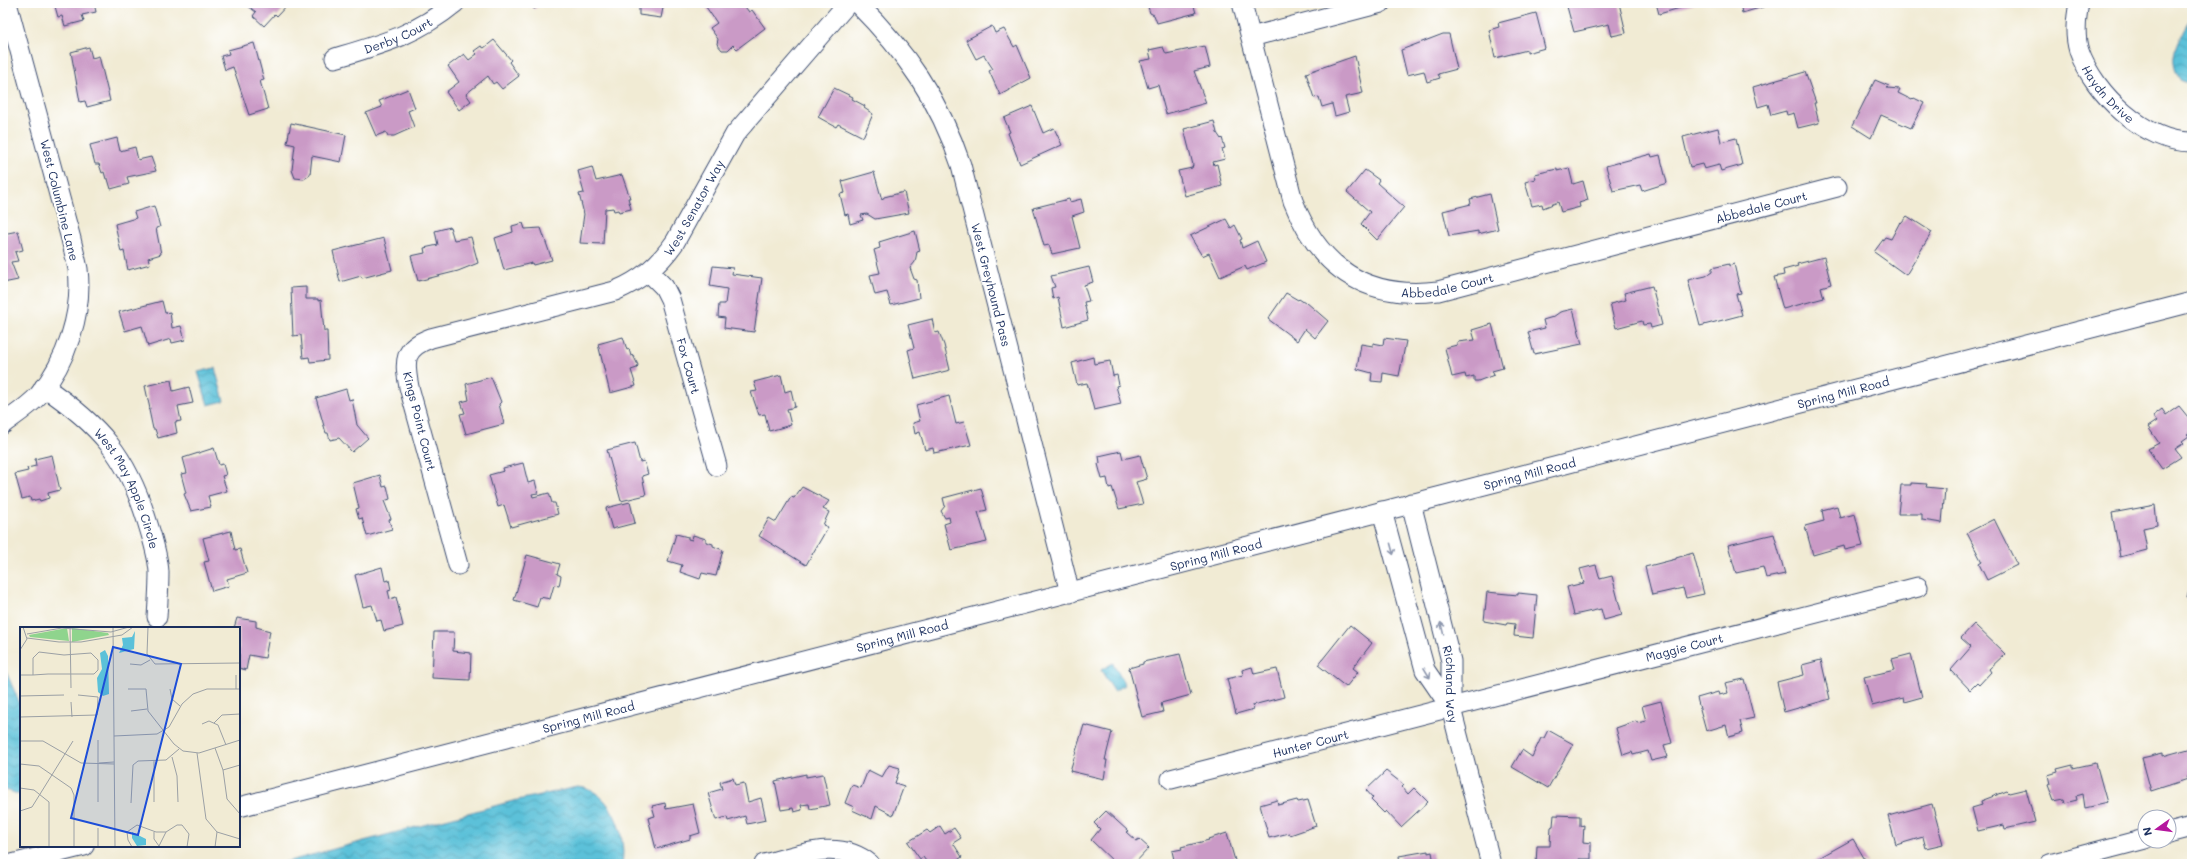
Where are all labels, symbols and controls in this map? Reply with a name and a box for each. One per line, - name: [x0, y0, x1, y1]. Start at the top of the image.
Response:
- street label: Derby Court: [362, 14, 435, 57]
- street label: Haydn Drive: [2079, 62, 2138, 126]
- street label: West Columbine Lane: [37, 137, 83, 263]
- street label: West Senator Way: [660, 157, 727, 259]
- street label: Abbedale Court: [1714, 187, 1809, 226]
- street label: West Greyhound Pass: [968, 221, 1015, 348]
- street label: Abbedale Court: [1400, 269, 1495, 300]
- street label: Fox Court: [673, 336, 704, 396]
- street label: Kings Point Court: [400, 370, 440, 472]
- street label: Spring Mill Road: [1796, 373, 1891, 412]
- street label: West May Apple Circle: [91, 425, 163, 550]
- street label: Spring Mill Road: [1482, 454, 1578, 493]
- street label: Spring Mill Road: [1168, 535, 1264, 574]
- one-way arrow: [1389, 542, 1396, 555]
- street label: Spring Mill Road: [854, 616, 950, 655]
- one-way arrow: [1438, 621, 1446, 634]
- inset map: [20, 627, 240, 847]
- street label: Maggie Court: [1644, 629, 1725, 665]
- street label: Richland Way: [1439, 643, 1462, 725]
- one-way arrow: [1424, 667, 1432, 679]
- street label: Spring Mill Road: [541, 697, 637, 736]
- street label: Hunter Court: [1271, 726, 1350, 761]
- north arrow: [2137, 809, 2177, 849]
- text: N: [2139, 826, 2155, 837]

